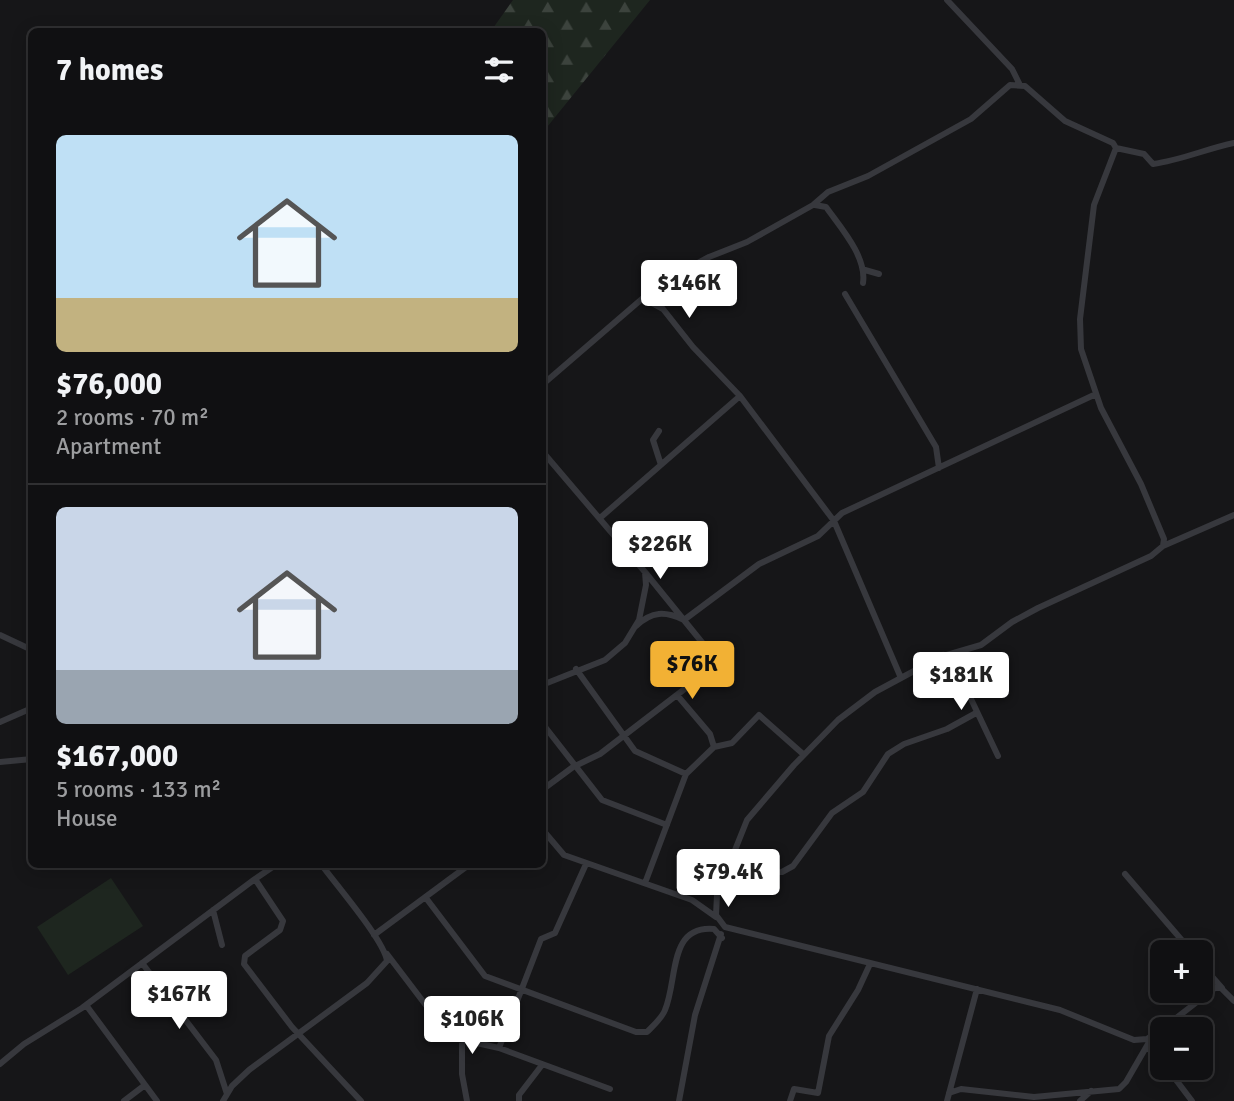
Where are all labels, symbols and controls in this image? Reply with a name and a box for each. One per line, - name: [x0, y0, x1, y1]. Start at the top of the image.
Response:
- icon: filters: [480, 51, 518, 89]
- text: 7 homes: [56, 52, 163, 89]
- icon: home: [224, 180, 350, 306]
- pin: $146K: [640, 260, 738, 320]
- text: $146K: [657, 268, 721, 297]
- text: $76,000: [56, 366, 162, 403]
- text: 2 rooms · 70 m²: [56, 403, 209, 432]
- text: Apartment: [56, 432, 161, 461]
- pin: $226K: [611, 522, 709, 581]
- text: $226K: [628, 529, 692, 558]
- icon: home: [224, 552, 350, 678]
- pin: $76K: [651, 642, 733, 701]
- text: $76K: [666, 649, 718, 678]
- pin: $181K: [912, 652, 1010, 712]
- text: $181K: [929, 660, 993, 689]
- text: $167,000: [56, 738, 178, 775]
- text: 5 rooms · 133 m²: [56, 775, 221, 804]
- text: House: [56, 804, 118, 833]
- pin: $79.4K: [671, 850, 785, 909]
- text: $79.4K: [693, 857, 763, 886]
- map controls: [1150, 940, 1213, 1080]
- button: +: [1150, 940, 1213, 1003]
- pin: $167K: [130, 972, 228, 1031]
- text: $167K: [147, 979, 211, 1008]
- pin: $106K: [423, 996, 521, 1056]
- text: $106K: [440, 1004, 504, 1033]
- button: −: [1150, 1017, 1213, 1080]

